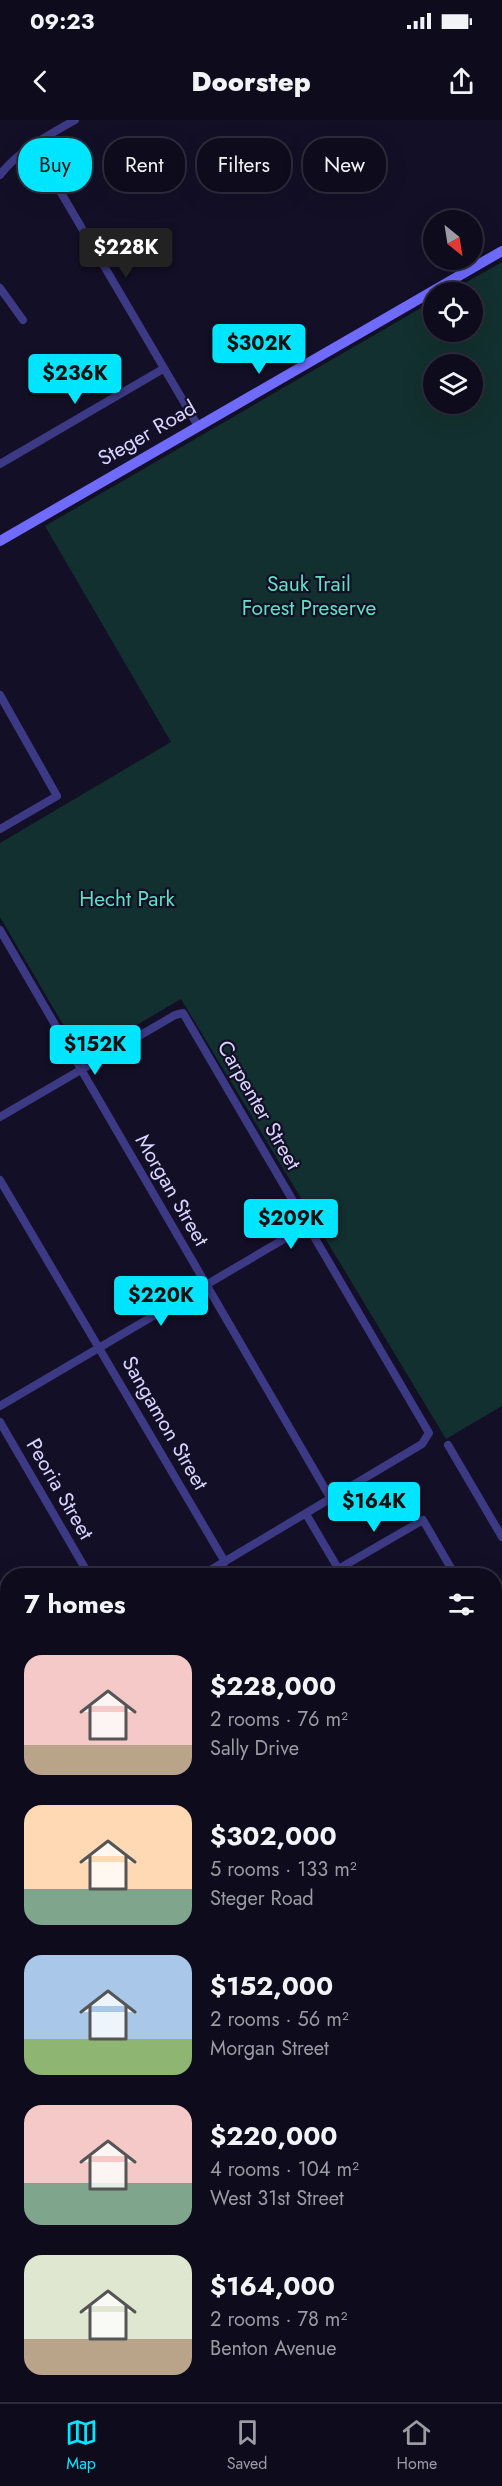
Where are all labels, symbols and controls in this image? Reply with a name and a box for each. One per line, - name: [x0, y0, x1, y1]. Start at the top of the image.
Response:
- text: 09:23: [30, 5, 94, 37]
- text: Doorstep: [191, 62, 311, 101]
- icon: back: [24, 65, 57, 98]
- icon: share: [445, 65, 478, 98]
- chip: Buy: [18, 138, 92, 192]
- chip: Rent: [104, 138, 185, 192]
- chip: Filters: [197, 138, 291, 192]
- chip: New: [303, 138, 386, 192]
- north arrow: [423, 210, 483, 270]
- map controls: [423, 210, 483, 414]
- pin: $228K: [84, 228, 168, 279]
- text: $228K: [93, 233, 159, 262]
- button: locate: [423, 282, 483, 342]
- pin: $302K: [217, 324, 301, 375]
- text: $302K: [226, 329, 292, 358]
- pin: $236K: [33, 354, 117, 405]
- button: layers: [423, 354, 483, 414]
- text: $236K: [42, 359, 108, 388]
- street label: Steger Road: [92, 393, 202, 473]
- park label: Sauk Trail Forest Preserve: [242, 569, 376, 623]
- park label: Hecht Park: [79, 884, 176, 914]
- pin: $152K: [53, 1025, 137, 1076]
- text: $152K: [64, 1030, 126, 1059]
- street label: Carpenter Street: [210, 1035, 308, 1175]
- street label: Morgan Street: [128, 1128, 216, 1252]
- pin: $209K: [249, 1199, 333, 1250]
- text: $209K: [258, 1204, 324, 1233]
- pin: $220K: [119, 1276, 203, 1327]
- text: $220K: [128, 1281, 194, 1310]
- street label: Sangamon Street: [115, 1351, 215, 1495]
- street label: Peoria Street: [19, 1433, 101, 1545]
- pin: $164K: [332, 1482, 416, 1533]
- text: $164K: [342, 1487, 406, 1516]
- text: 7 homes: [24, 1585, 126, 1623]
- icon: filters: [445, 1588, 478, 1621]
- text: $228,000: [210, 1667, 336, 1705]
- icon: home: [72, 1679, 144, 1751]
- text: 2 rooms · 76 m²: [210, 1705, 348, 1734]
- text: Sally Drive: [210, 1734, 299, 1763]
- text: $302,000: [210, 1817, 337, 1855]
- icon: home: [72, 1829, 144, 1901]
- text: 5 rooms · 133 m²: [210, 1855, 357, 1884]
- text: Steger Road: [210, 1884, 314, 1913]
- text: $152,000: [210, 1967, 333, 2005]
- icon: home: [72, 1979, 144, 2051]
- text: 2 rooms · 56 m²: [210, 2005, 349, 2034]
- text: Morgan Street: [210, 2034, 329, 2063]
- text: $220,000: [210, 2117, 338, 2155]
- icon: home: [72, 2129, 144, 2201]
- text: 4 rooms · 104 m²: [210, 2155, 359, 2184]
- text: West 31st Street: [210, 2184, 344, 2213]
- text: $164,000: [210, 2267, 335, 2305]
- icon: home: [72, 2279, 144, 2351]
- text: 2 rooms · 78 m²: [210, 2305, 347, 2334]
- text: Benton Avenue: [210, 2334, 336, 2363]
- tab: Map: [65, 2416, 98, 2475]
- tab: Saved: [227, 2416, 267, 2475]
- tab: Home: [396, 2416, 437, 2475]

